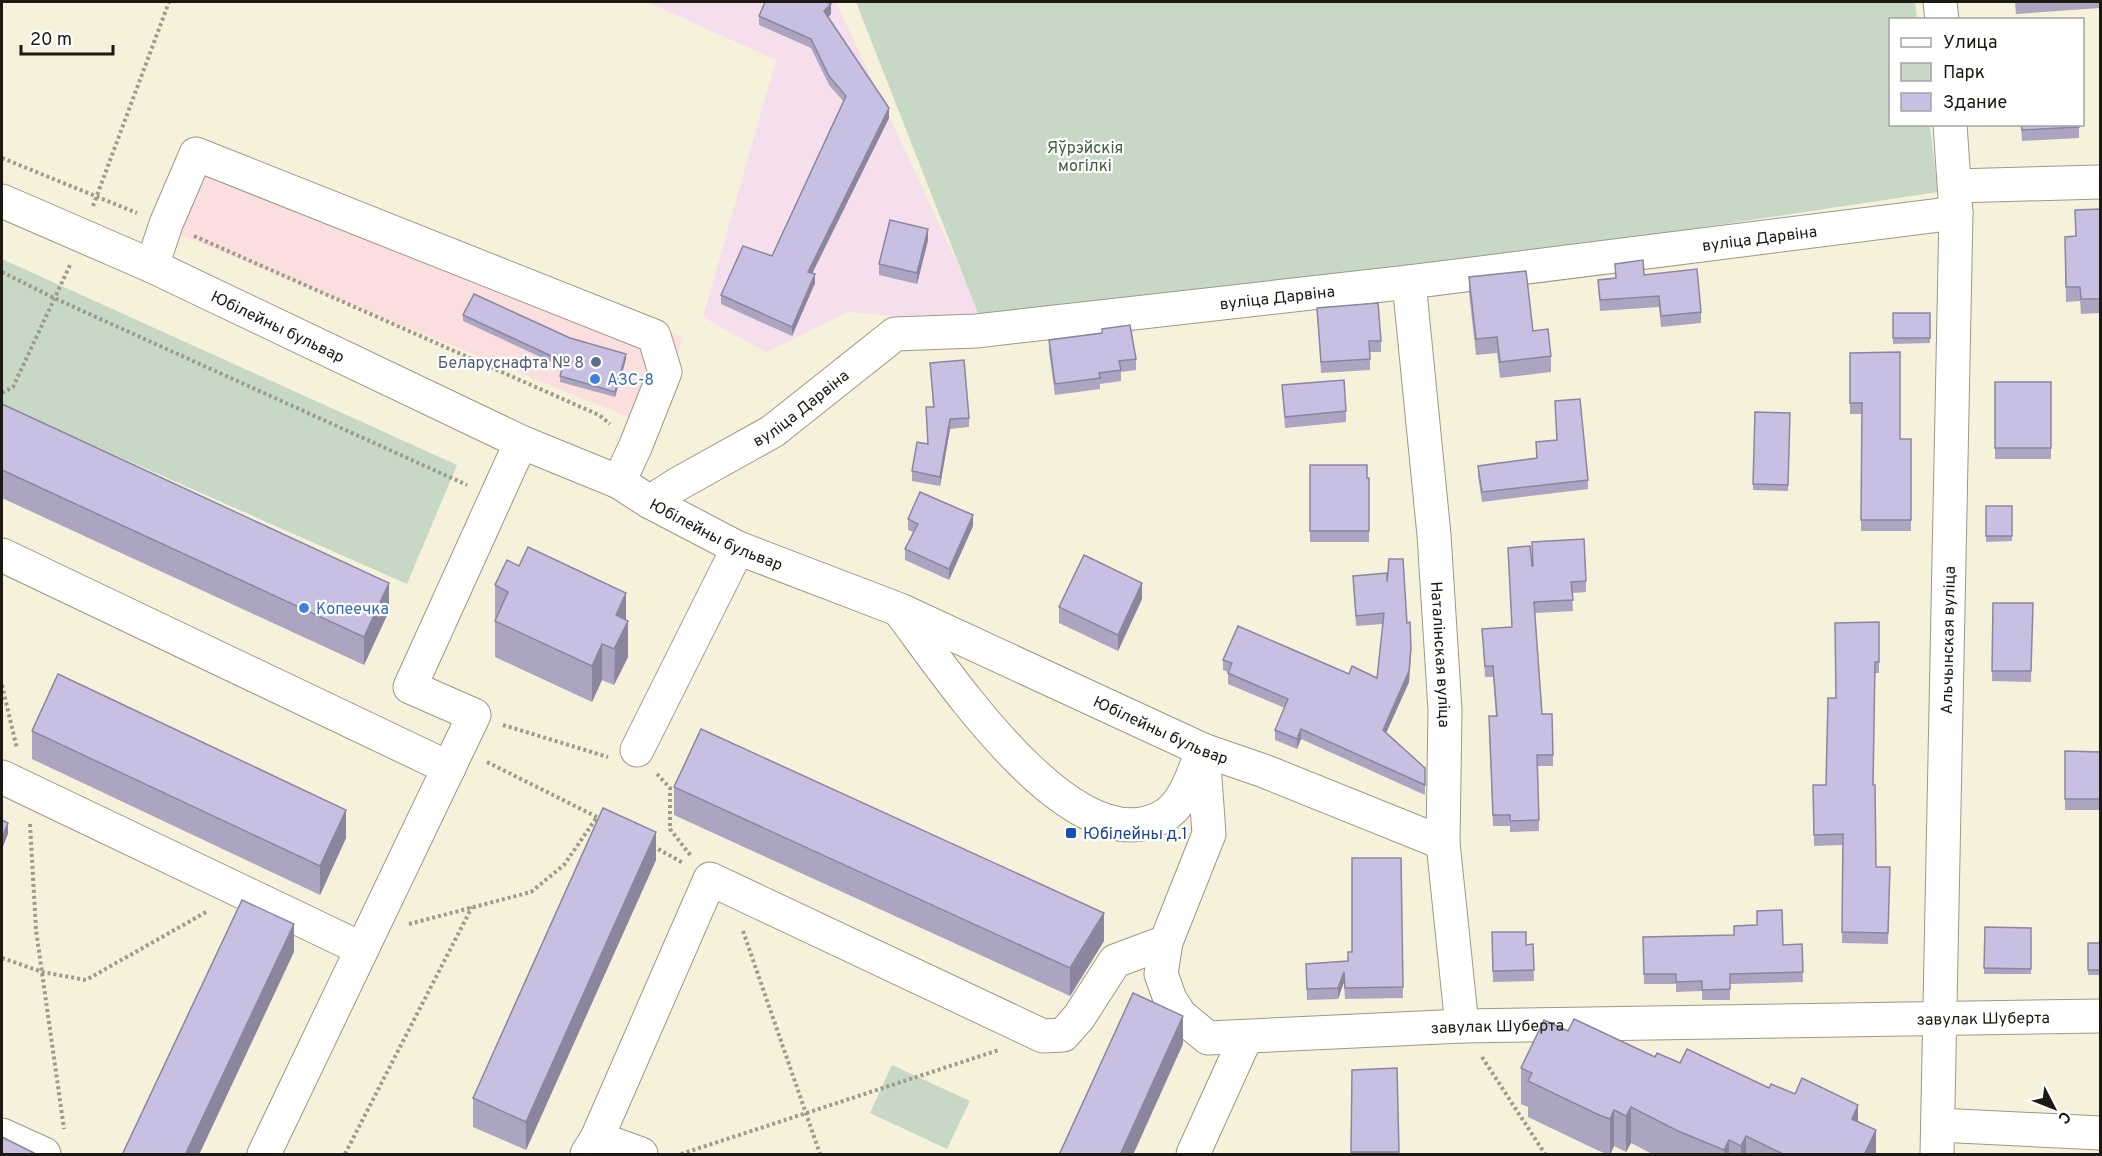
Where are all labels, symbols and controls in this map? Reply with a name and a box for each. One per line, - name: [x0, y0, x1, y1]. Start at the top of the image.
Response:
- scale bar: [21, 18, 112, 56]
- legend: [1889, 18, 2084, 126]
- text: 20 m: [30, 29, 72, 52]
- text: Улица: [1943, 32, 1997, 55]
- text: Парк: [1943, 62, 1985, 85]
- text: Здание: [1943, 92, 2007, 115]
- park label: Яўрэйскія могілкі: [1047, 139, 1123, 177]
- street label: вуліца Дарвіна: [1701, 223, 1818, 257]
- street label: вуліца Дарвіна: [1219, 282, 1336, 315]
- street label: Юбілейны бульвар: [207, 287, 347, 368]
- place label: Беларуснафта № 8: [438, 354, 584, 374]
- marker: Беларуснафта № 8: [589, 355, 603, 369]
- street label: вуліца Дарвіна: [750, 366, 854, 452]
- place label: АЗС-8: [607, 371, 654, 391]
- marker: АЗС-8: [588, 372, 602, 386]
- street label: Юбілейны бульвар: [645, 495, 785, 576]
- street label: Альчынская вуліца: [1938, 566, 1961, 715]
- street label: Наталінская вуліца: [1425, 581, 1453, 728]
- place label: Копеечка: [316, 600, 389, 620]
- marker: Копеечка: [297, 601, 311, 615]
- street label: Юбілейны бульвар: [1090, 693, 1230, 770]
- place label: Юбілейны д.1: [1083, 825, 1187, 845]
- marker: Юбілейны д.1: [1064, 826, 1078, 840]
- street label: завулак Шуберта: [1916, 1009, 2050, 1031]
- street label: завулак Шуберта: [1430, 1016, 1564, 1039]
- north arrow: [2024, 1078, 2084, 1138]
- text: С: [2053, 1106, 2075, 1127]

